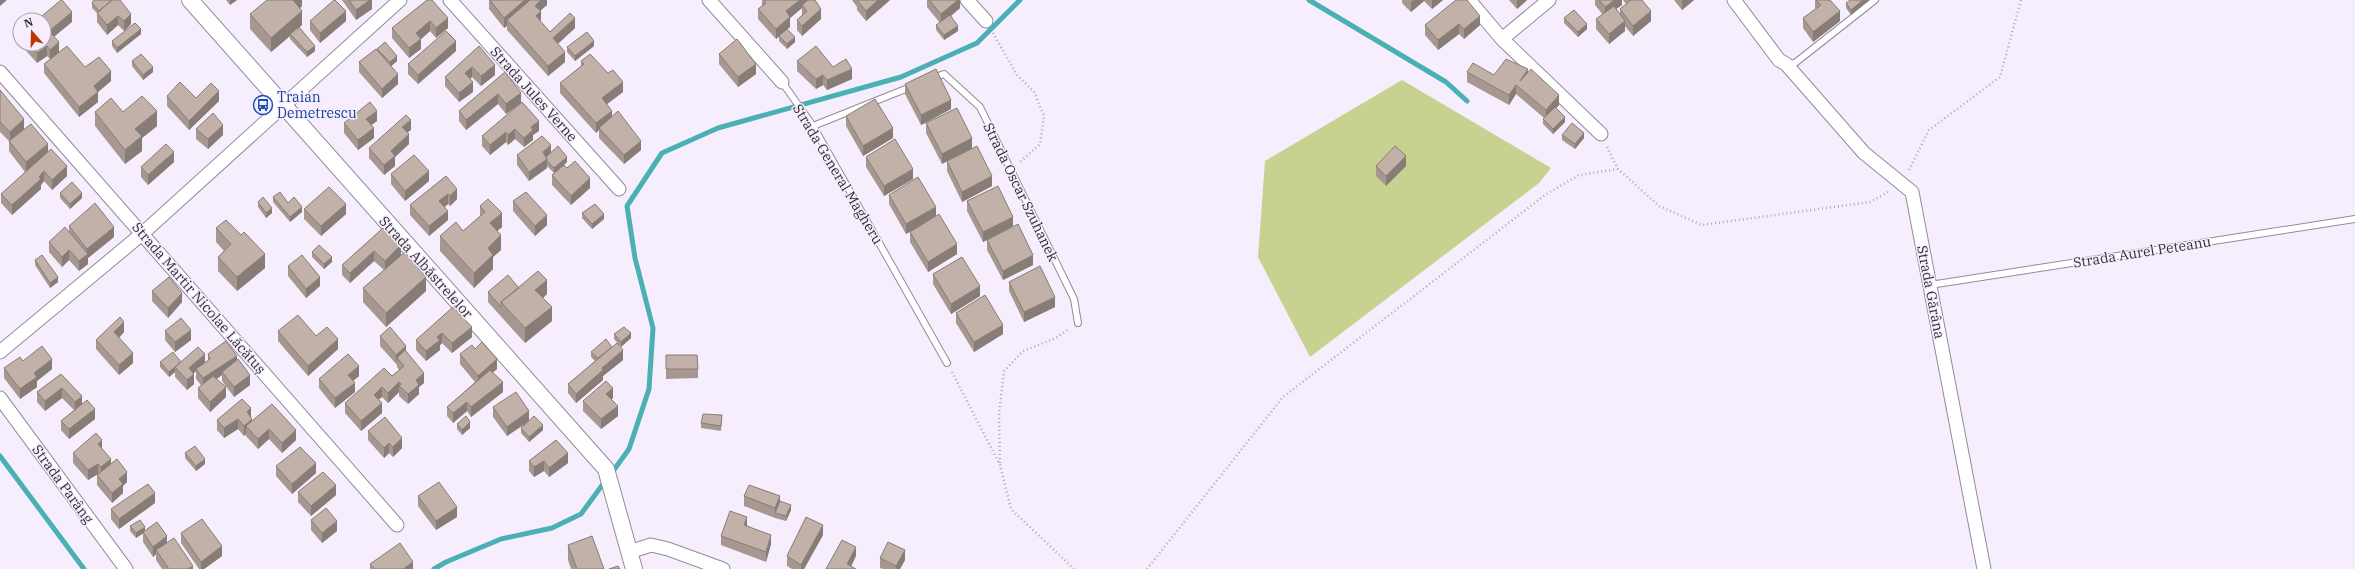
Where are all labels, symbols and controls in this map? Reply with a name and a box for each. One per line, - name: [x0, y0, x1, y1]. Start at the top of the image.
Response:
- north arrow: [12, 12, 52, 52]
- text: N: [22, 14, 35, 31]
- street label: Strada Jules Verne: [487, 43, 581, 145]
- place label: Traian Demetrescu: [277, 88, 357, 122]
- bus stop icon: Traian Demetrescu: [252, 94, 274, 116]
- street label: Strada General Magheru: [789, 101, 887, 248]
- street label: Strada Oscar Szuhanek: [979, 120, 1063, 265]
- street label: Strada Albăstrelelor: [375, 212, 477, 323]
- street label: Strada Martir Nicolae Lăcătuș: [128, 218, 270, 378]
- street label: Strada Aurel Peteanu: [2072, 232, 2213, 272]
- street label: Strada Gărâna: [1913, 244, 1949, 341]
- street label: Strada Parâng: [28, 441, 98, 527]

